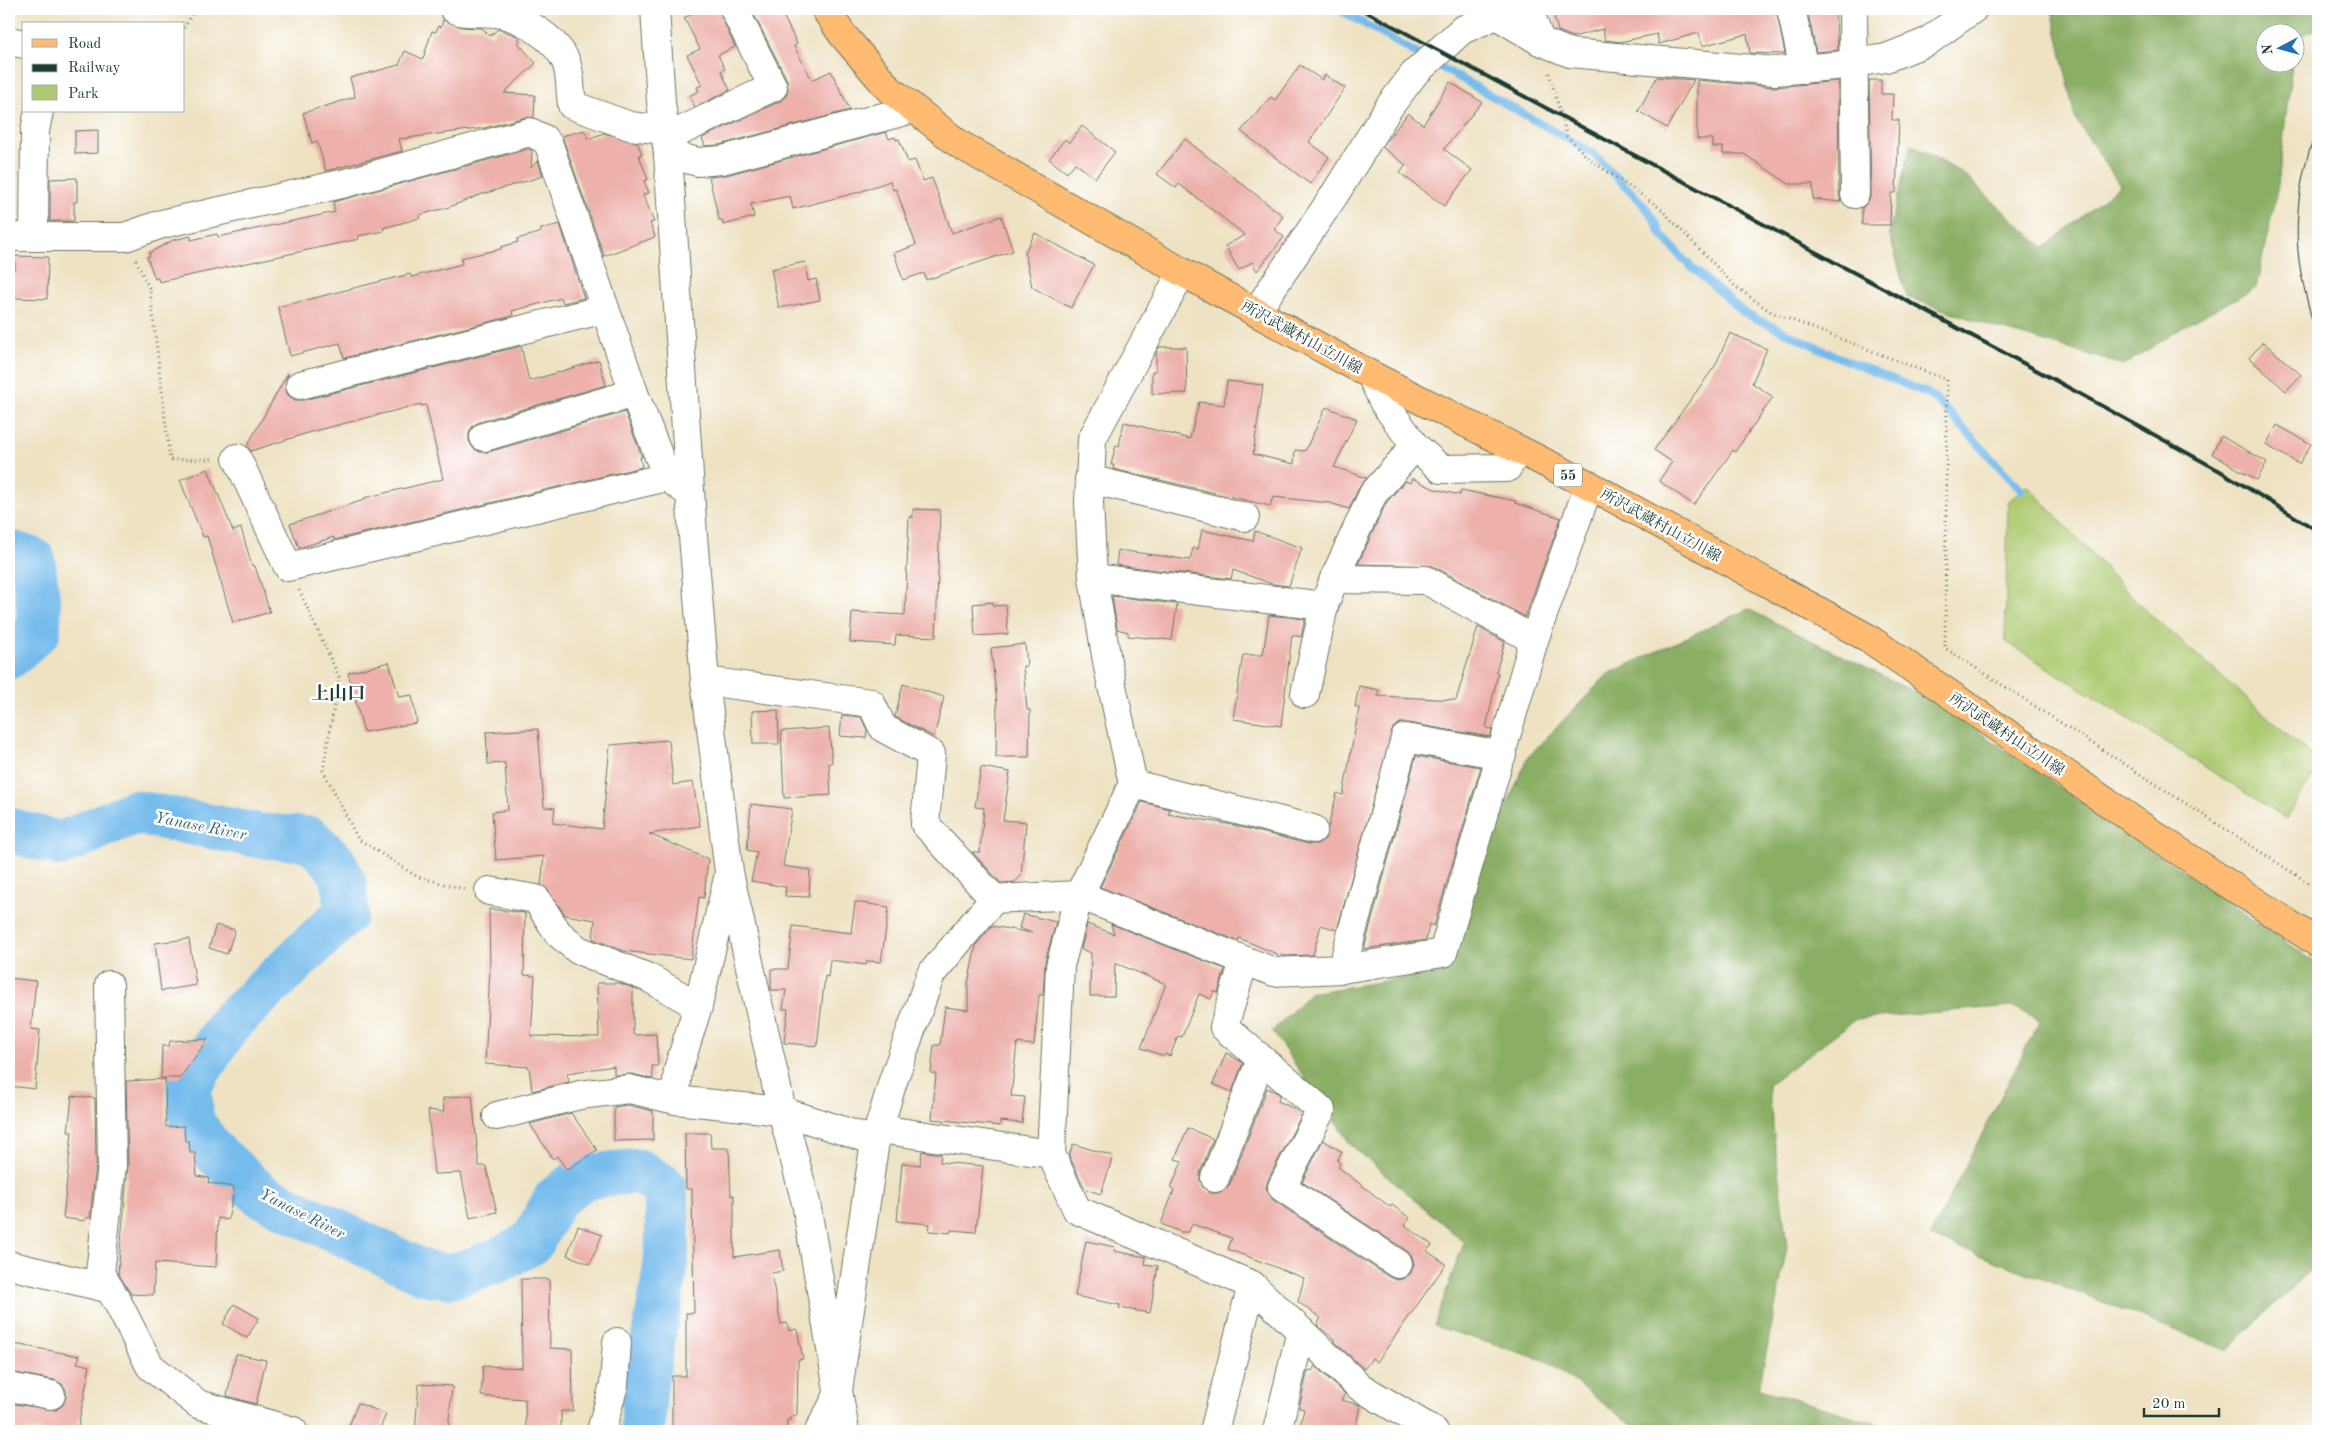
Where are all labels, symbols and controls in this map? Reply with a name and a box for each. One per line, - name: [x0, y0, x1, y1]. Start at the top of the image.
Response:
- legend: [22, 22, 185, 112]
- north arrow: [2254, 22, 2304, 72]
- text: Road: [68, 37, 102, 52]
- text: N: [2261, 43, 2276, 55]
- text: Railway: [68, 61, 121, 76]
- text: Park: [68, 87, 99, 102]
- street label: 所沢武蔵村山立川線: [1239, 297, 1365, 378]
- road number: 55: [1554, 464, 1582, 486]
- street label: 所沢武蔵村山立川線: [1598, 485, 1724, 566]
- district label: 上山口: [311, 684, 365, 703]
- street label: 所沢武蔵村山立川線: [1946, 690, 2067, 779]
- water label: Yanase River: [154, 810, 249, 844]
- water label: Yanase River: [257, 1187, 348, 1243]
- scale bar: [2144, 1385, 2220, 1417]
- text: 20 m: [2152, 1397, 2186, 1412]

